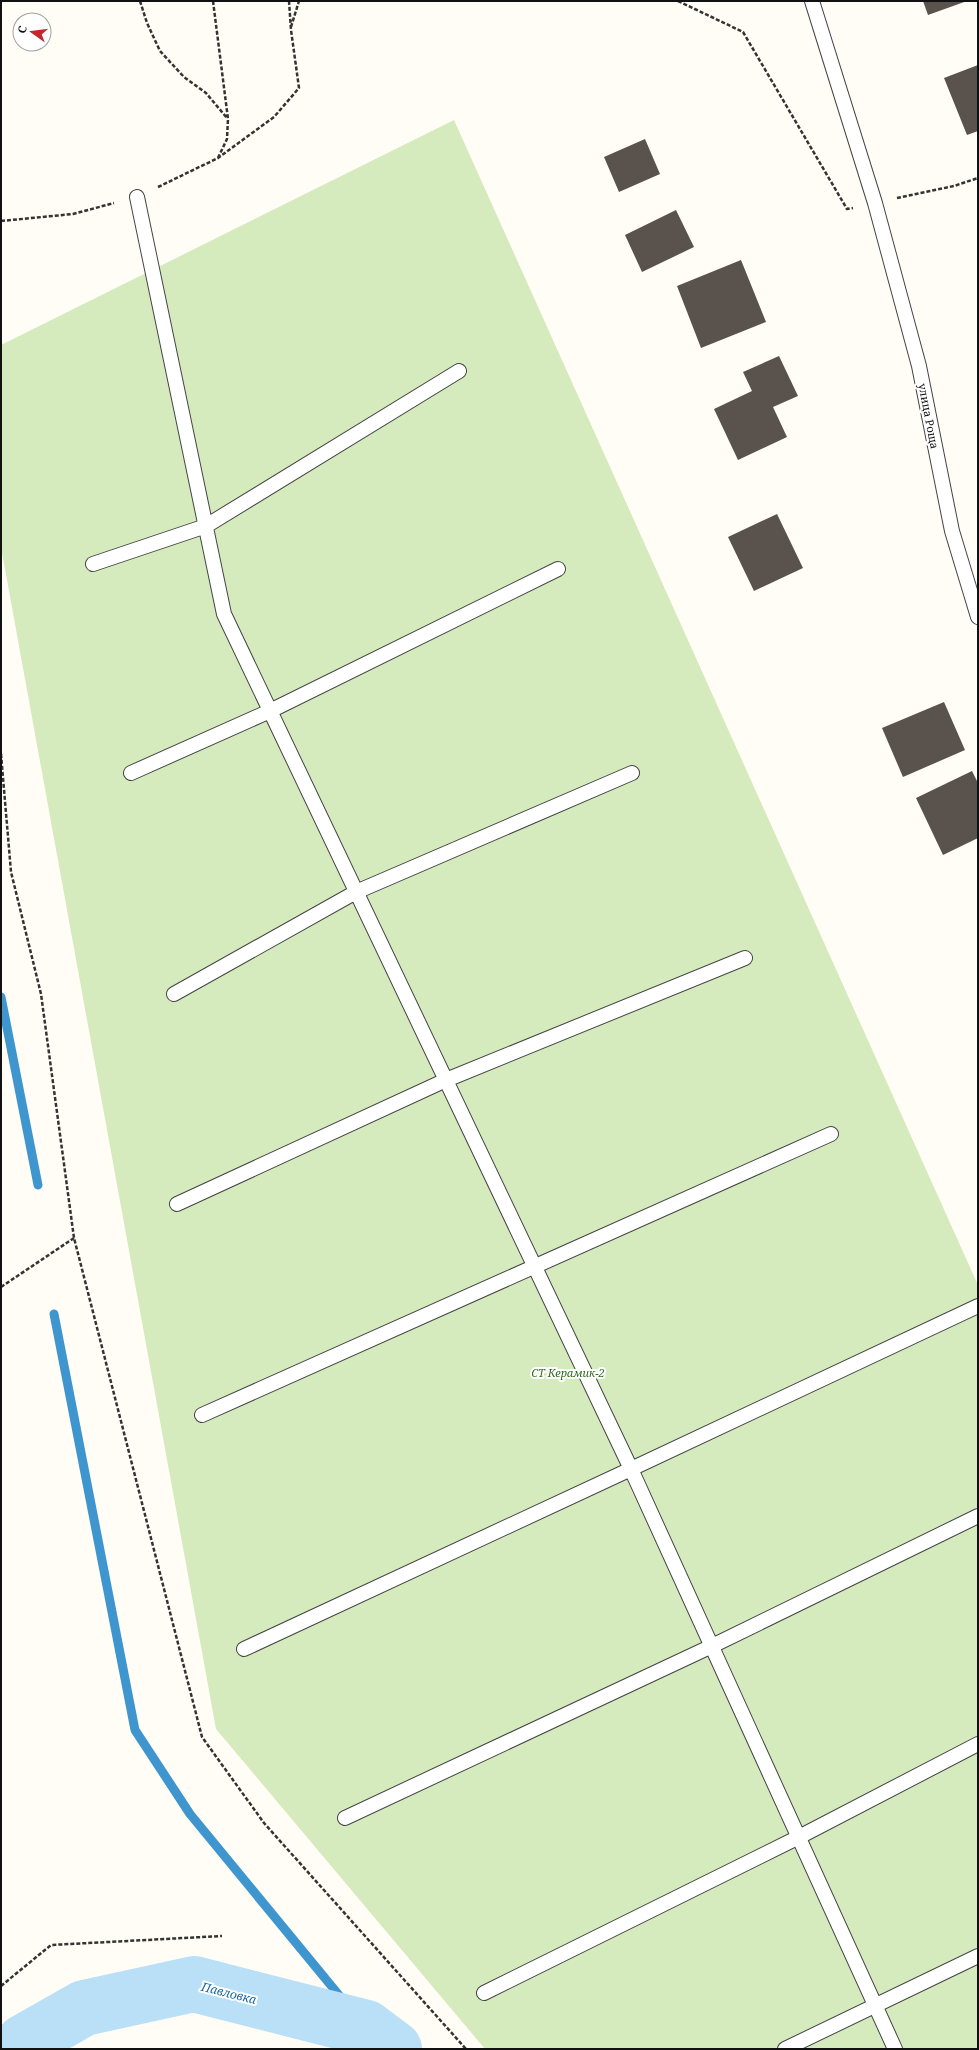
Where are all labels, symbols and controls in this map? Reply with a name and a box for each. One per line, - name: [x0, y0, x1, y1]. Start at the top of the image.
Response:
- north arrow: [12, 12, 52, 52]
- text: С: [14, 24, 30, 35]
- street label: улица Роща: [915, 382, 943, 450]
- park label: СТ Керамик-2: [531, 1365, 605, 1380]
- water label: Павловка: [199, 1978, 259, 2008]

